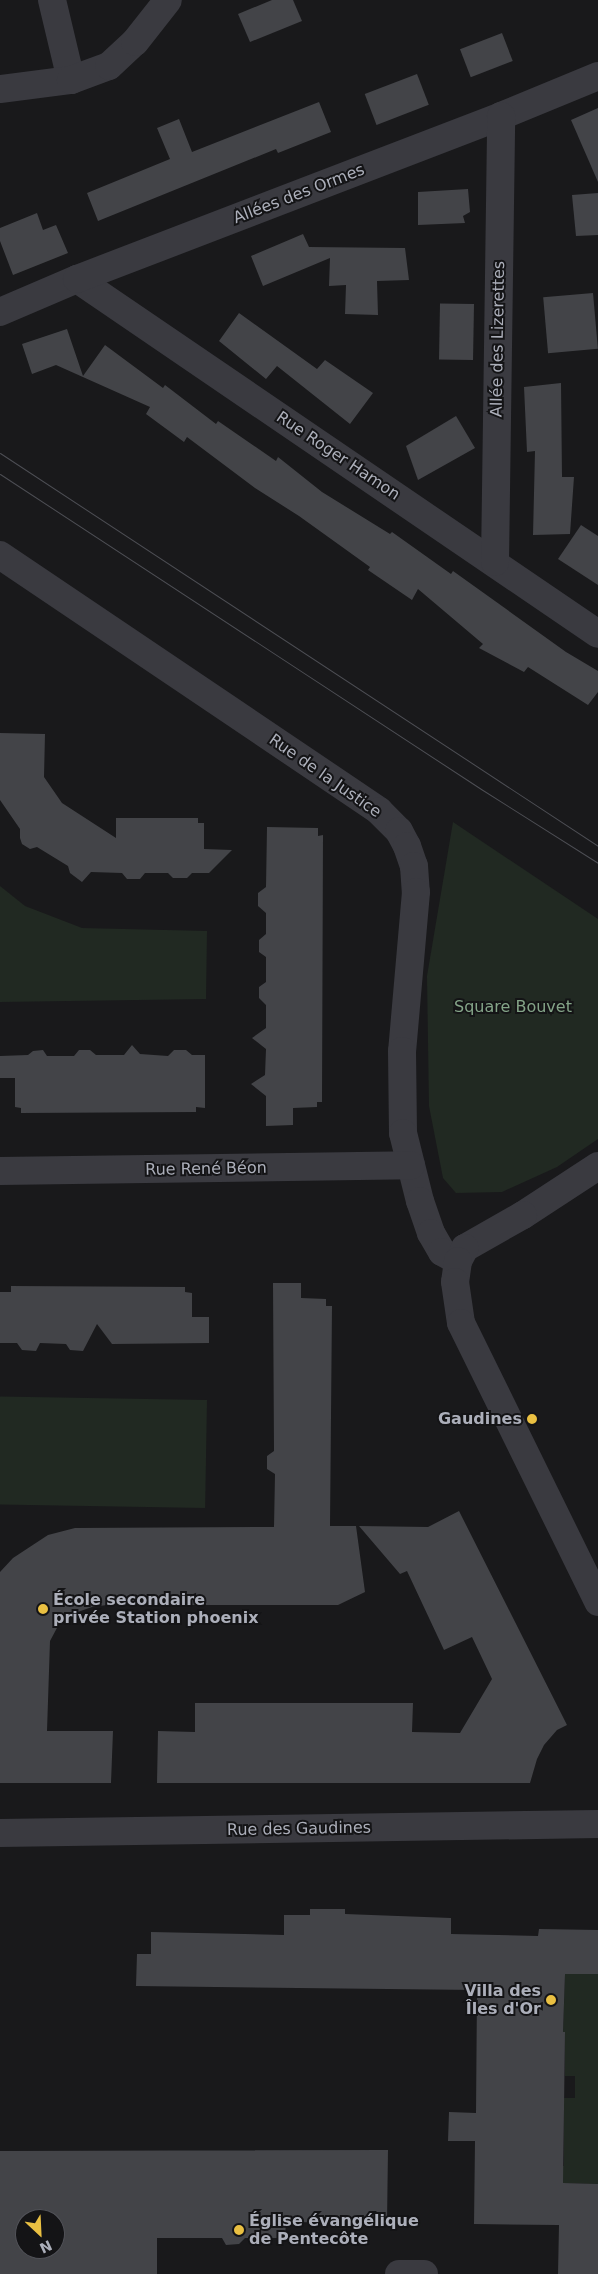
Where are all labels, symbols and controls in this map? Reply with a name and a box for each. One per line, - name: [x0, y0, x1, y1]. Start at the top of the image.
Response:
- street label: Allées des Ormes: [231, 160, 367, 228]
- street label: Allée des Lizerettes: [487, 261, 509, 417]
- street label: Rue Roger Hamon: [273, 408, 403, 504]
- street label: Rue de la Justice: [265, 730, 385, 822]
- park label: Square Bouvet: [454, 997, 572, 1017]
- street label: Rue René Béon: [145, 1158, 267, 1180]
- place label: Gaudines: [438, 1409, 522, 1429]
- marker: Gaudines: [526, 1413, 538, 1425]
- place label: École secondaire privée Station phoenix: [53, 1590, 258, 1628]
- marker: École secondaire privée Station phoenix: [37, 1603, 49, 1615]
- street label: Rue des Gaudines: [227, 1818, 371, 1840]
- place label: Villa des Îles d'Or: [464, 1981, 541, 2019]
- marker: Villa des Îles d'Or: [545, 1994, 557, 2006]
- north arrow: [15, 2209, 65, 2259]
- place label: Église évangélique de Pentecôte: [249, 2211, 419, 2249]
- marker: Église évangélique de Pentecôte: [233, 2224, 245, 2236]
- text: N: [37, 2237, 55, 2256]

